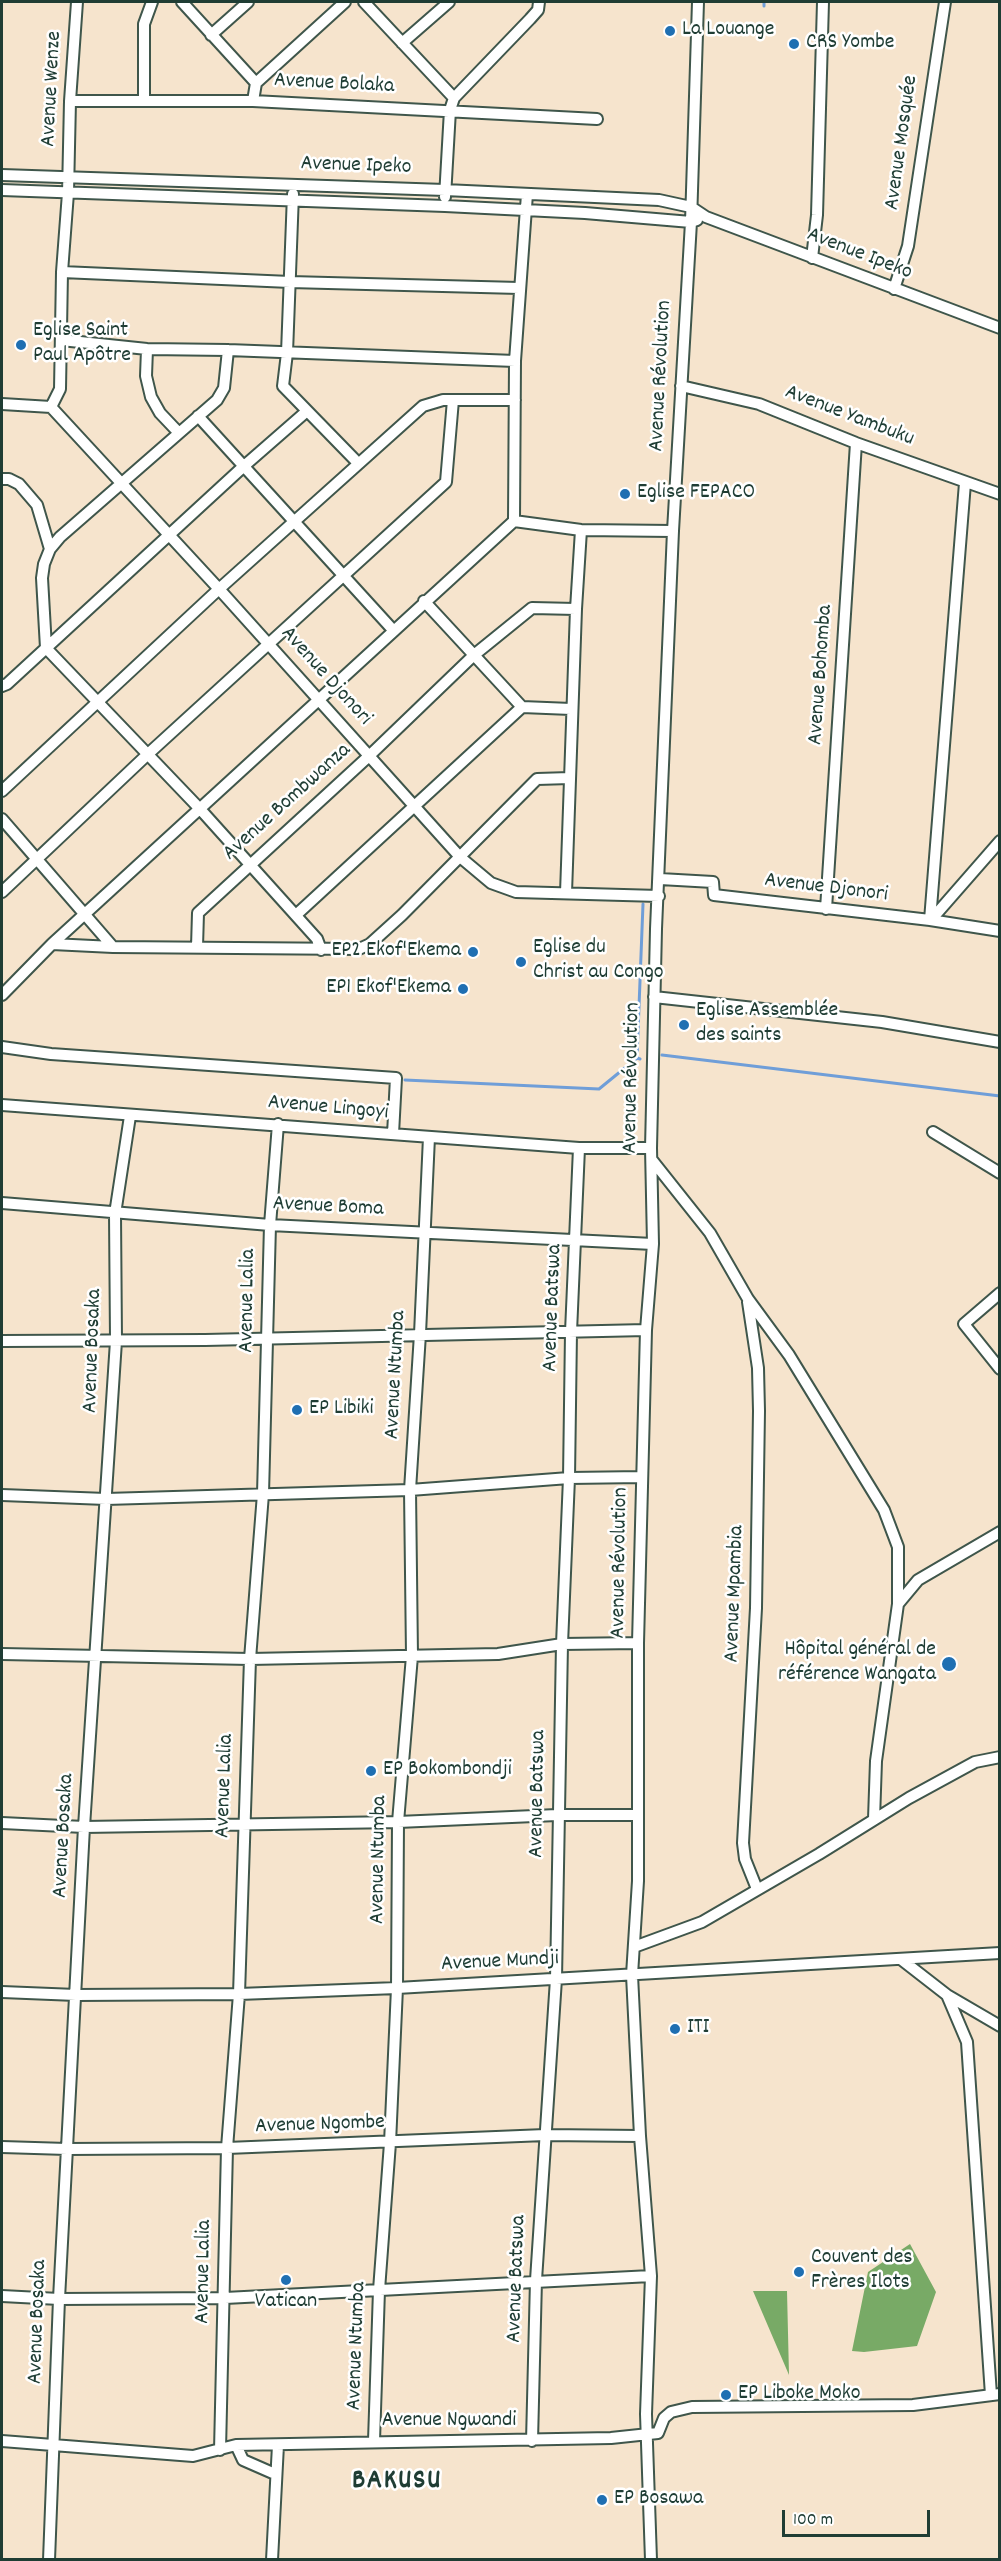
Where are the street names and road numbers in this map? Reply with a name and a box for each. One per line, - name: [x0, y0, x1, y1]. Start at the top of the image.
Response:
- street label: Avenue Wenze: [37, 31, 69, 147]
- street label: Avenue Bolaka: [273, 69, 395, 101]
- street label: Avenue Mosquée: [880, 74, 926, 212]
- street label: Avenue Ipeko: [300, 152, 412, 182]
- street label: Avenue Ipeko: [803, 223, 915, 287]
- street label: Avenue Révolution: [645, 300, 679, 452]
- street label: Avenue Yambuku: [781, 380, 917, 454]
- street label: Avenue Bohomba: [804, 604, 840, 746]
- street label: Avenue Djonori: [274, 622, 376, 732]
- street label: Avenue Bombwanza: [218, 739, 358, 867]
- street label: Avenue Djonori: [763, 868, 889, 910]
- street label: Avenue Révolution: [618, 1002, 648, 1154]
- street label: Avenue Lingoyi: [267, 1091, 389, 1127]
- street label: Avenue Boma: [272, 1192, 384, 1224]
- street label: Avenue Batswa: [539, 1244, 569, 1372]
- street label: Avenue Lalia: [235, 1249, 263, 1353]
- street label: Avenue Bosaka: [79, 1288, 109, 1414]
- street label: Avenue Ntumba: [380, 1310, 414, 1440]
- street label: Avenue Révolution: [606, 1487, 636, 1639]
- street label: Avenue Mpambia: [720, 1525, 752, 1663]
- street label: Avenue Batswa: [525, 1730, 553, 1858]
- street label: Avenue Lalia: [211, 1734, 241, 1838]
- street label: Avenue Bosaka: [49, 1773, 81, 1899]
- street label: Avenue Ntumba: [366, 1795, 394, 1925]
- street label: Avenue Mundji: [440, 1947, 560, 1979]
- street label: Avenue Ngombe: [255, 2111, 385, 2141]
- street label: Avenue Batswa: [503, 2215, 533, 2343]
- street label: Avenue Lalia: [191, 2220, 219, 2324]
- street label: Avenue Bosaka: [24, 2259, 54, 2385]
- street label: Avenue Ntumba: [343, 2281, 373, 2411]
- street label: Avenue Ngwandi: [382, 2409, 516, 2435]

